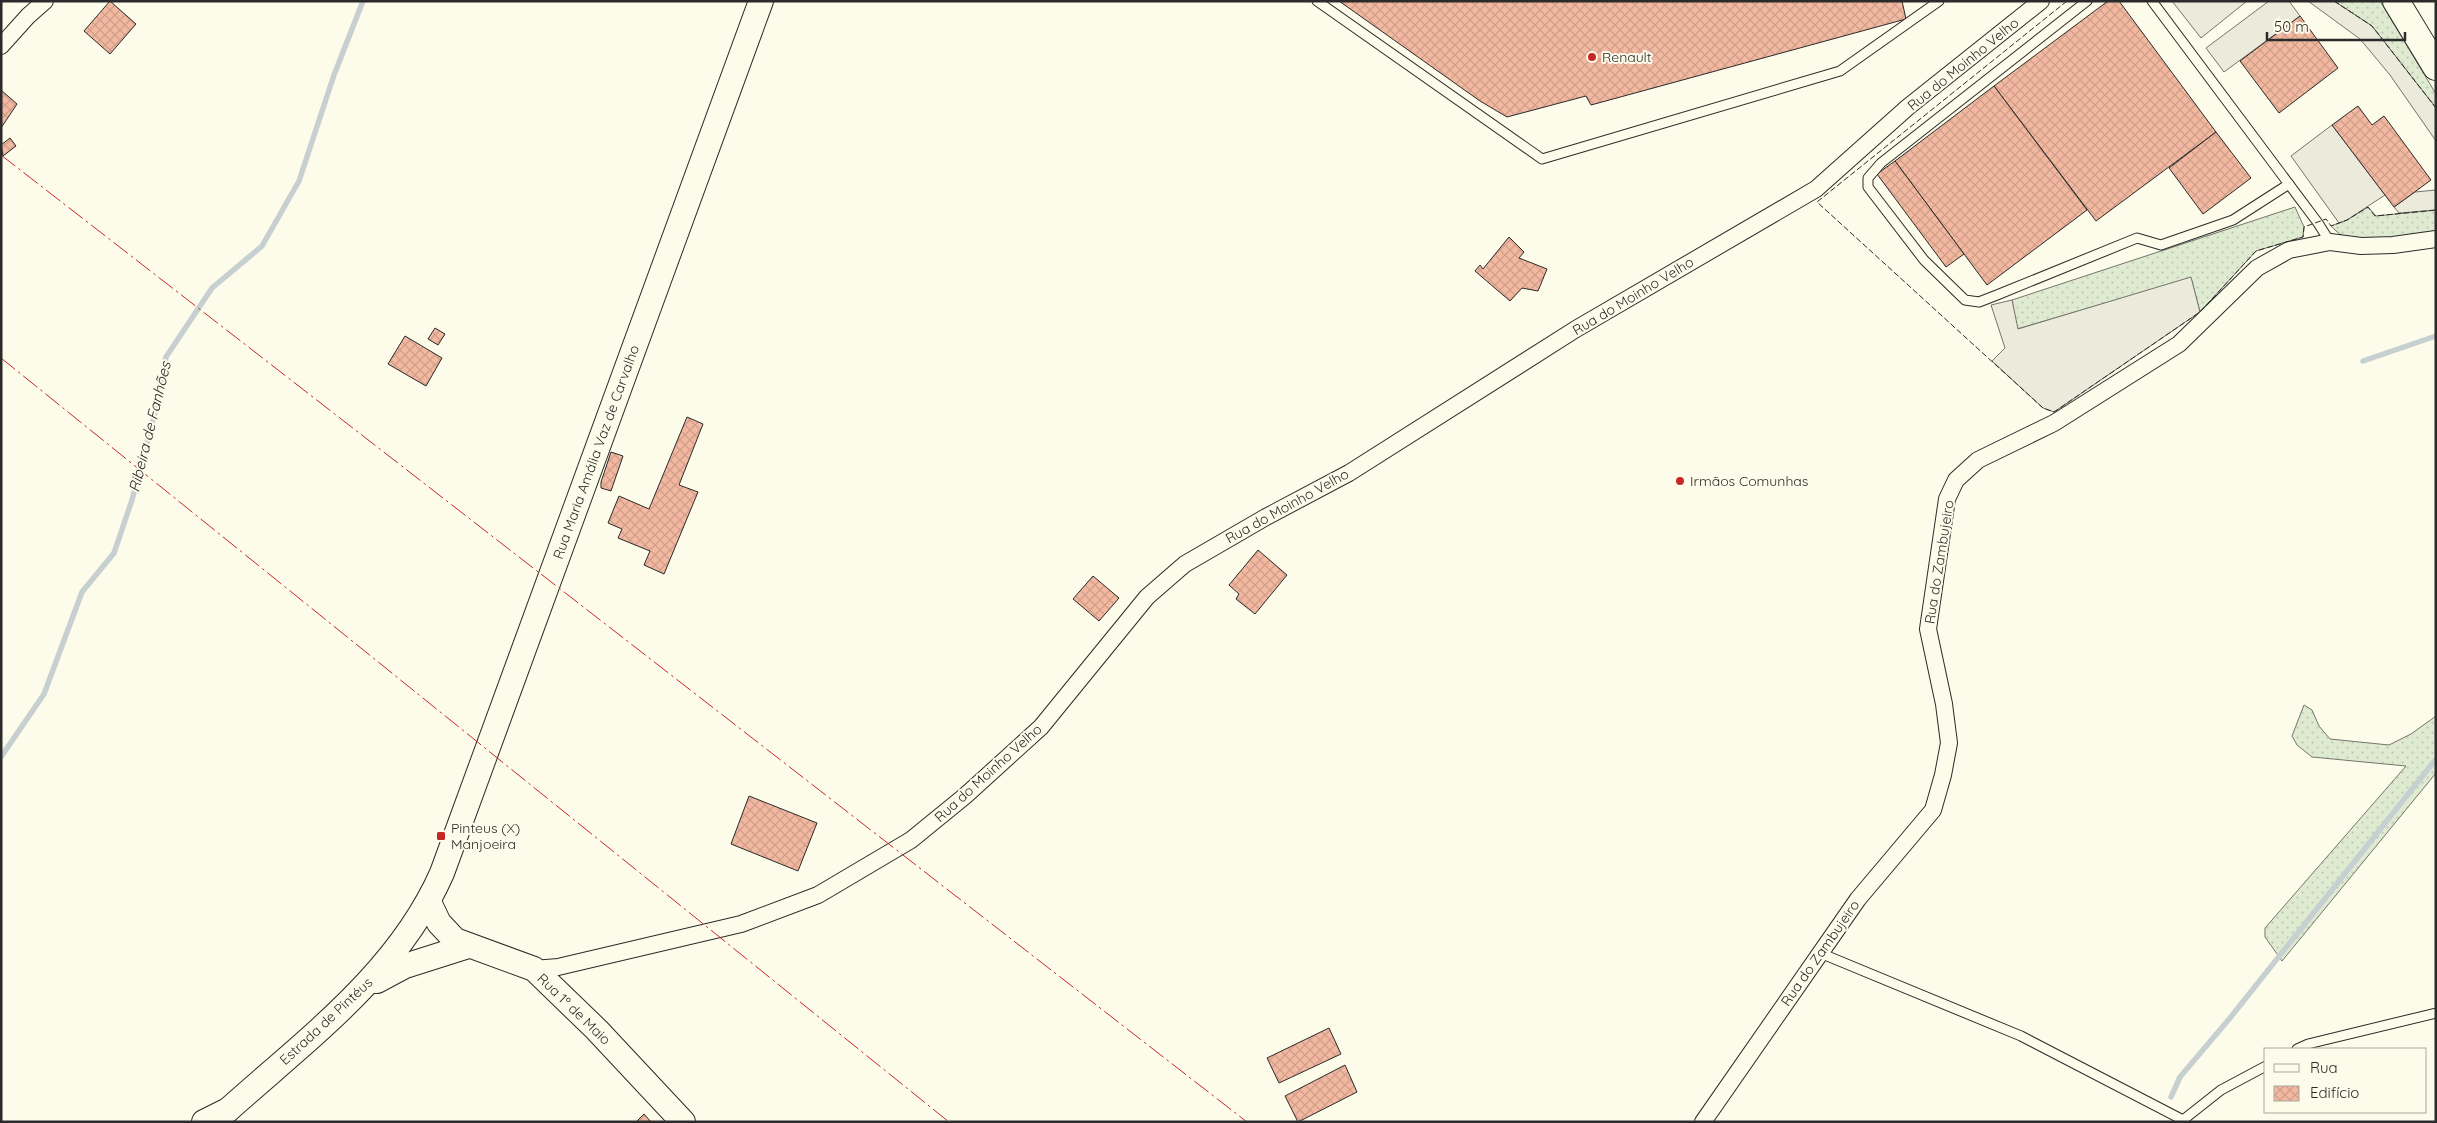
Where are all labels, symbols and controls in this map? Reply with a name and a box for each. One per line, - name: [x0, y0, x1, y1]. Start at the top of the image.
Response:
- scale bar: [2267, 10, 2404, 42]
- street label: Rua do Moinho Velho: [1904, 14, 2022, 114]
- text: 50 m: [2274, 17, 2309, 36]
- place label: Renault: [1602, 48, 1652, 66]
- marker: Renault: [1586, 51, 1598, 63]
- street label: Rua do Moinho Velho: [1569, 253, 1697, 339]
- street label: Rua Maria Amália Vaz de Carvalho: [549, 342, 643, 562]
- water label: Ribeira de Fanhões: [124, 359, 175, 494]
- street label: Rua do Moinho Velho: [1222, 465, 1352, 547]
- place label: Irmãos Comunhas: [1690, 472, 1808, 490]
- marker: Irmãos Comunhas: [1674, 475, 1686, 487]
- street label: Rua do Zambujeiro: [1920, 499, 1958, 625]
- street label: Rua do Moinho Velho: [931, 720, 1045, 826]
- place label: Pinteus (X) Manjoeira: [451, 819, 520, 853]
- marker: Pinteus (X) Manjoeira: [435, 830, 447, 842]
- street label: Rua do Zambujeiro: [1777, 897, 1863, 1009]
- street label: Rua 1º de Maio: [534, 969, 614, 1049]
- street label: Estrada de Pintéus: [276, 973, 376, 1069]
- legend: [2264, 1048, 2427, 1113]
- text: Rua: [2310, 1058, 2338, 1077]
- text: Edifício: [2310, 1083, 2359, 1102]

